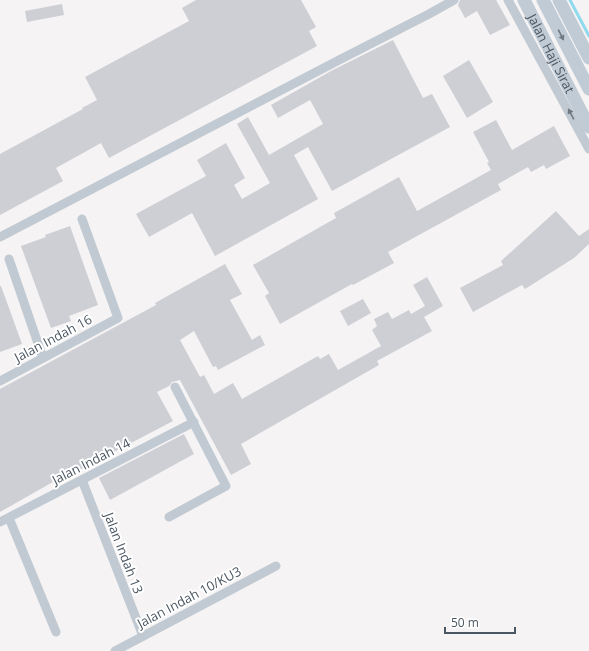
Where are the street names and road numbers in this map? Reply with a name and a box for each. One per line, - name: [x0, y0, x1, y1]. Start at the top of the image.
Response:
- street label: Jalan Haji Sirat: [523, 9, 579, 97]
- street label: Jalan Indah 16: [9, 310, 95, 367]
- street label: Jalan Indah 14: [47, 433, 134, 489]
- street label: Jalan Indah 13: [100, 508, 148, 596]
- street label: Jalan Indah 10/KU3: [132, 562, 244, 633]

